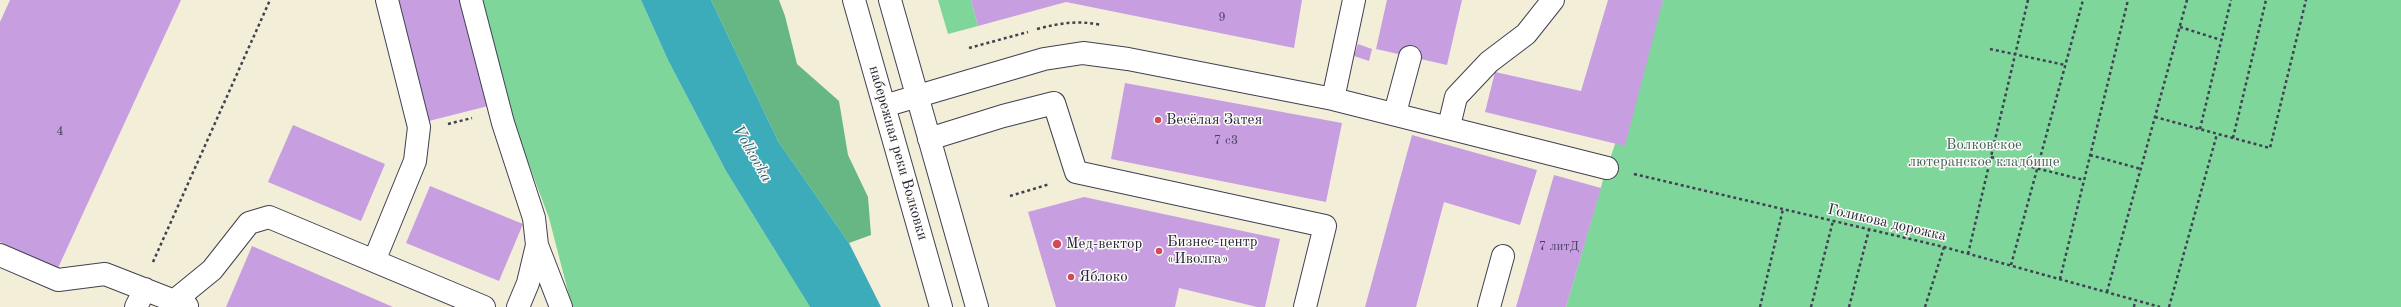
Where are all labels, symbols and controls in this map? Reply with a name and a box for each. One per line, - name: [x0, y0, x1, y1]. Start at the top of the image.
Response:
- house number: 9: [1218, 10, 1226, 26]
- street label: набережная реки Волковки: [864, 64, 932, 242]
- place label: Весёлая Затея: [1166, 111, 1262, 129]
- marker: Весёлая Затея: [1153, 115, 1163, 125]
- water label: Volkovka: [728, 122, 776, 186]
- house number: 4: [56, 124, 64, 140]
- house number: 7 с3: [1214, 133, 1238, 149]
- park label: Волковское лютеранское кладбище: [1908, 136, 2060, 171]
- street label: Голикова дорожка: [1826, 201, 1948, 245]
- place label: Бизнес-центр «Иволга»: [1167, 233, 1258, 268]
- place label: Мед-вектор: [1066, 235, 1142, 253]
- marker: Мед-вектор: [1051, 238, 1063, 250]
- house number: 7 литД: [1539, 239, 1579, 255]
- marker: Бизнес-центр «Иволга»: [1154, 246, 1164, 256]
- place label: Яблоко: [1079, 268, 1128, 286]
- marker: Яблоко: [1066, 272, 1076, 282]

